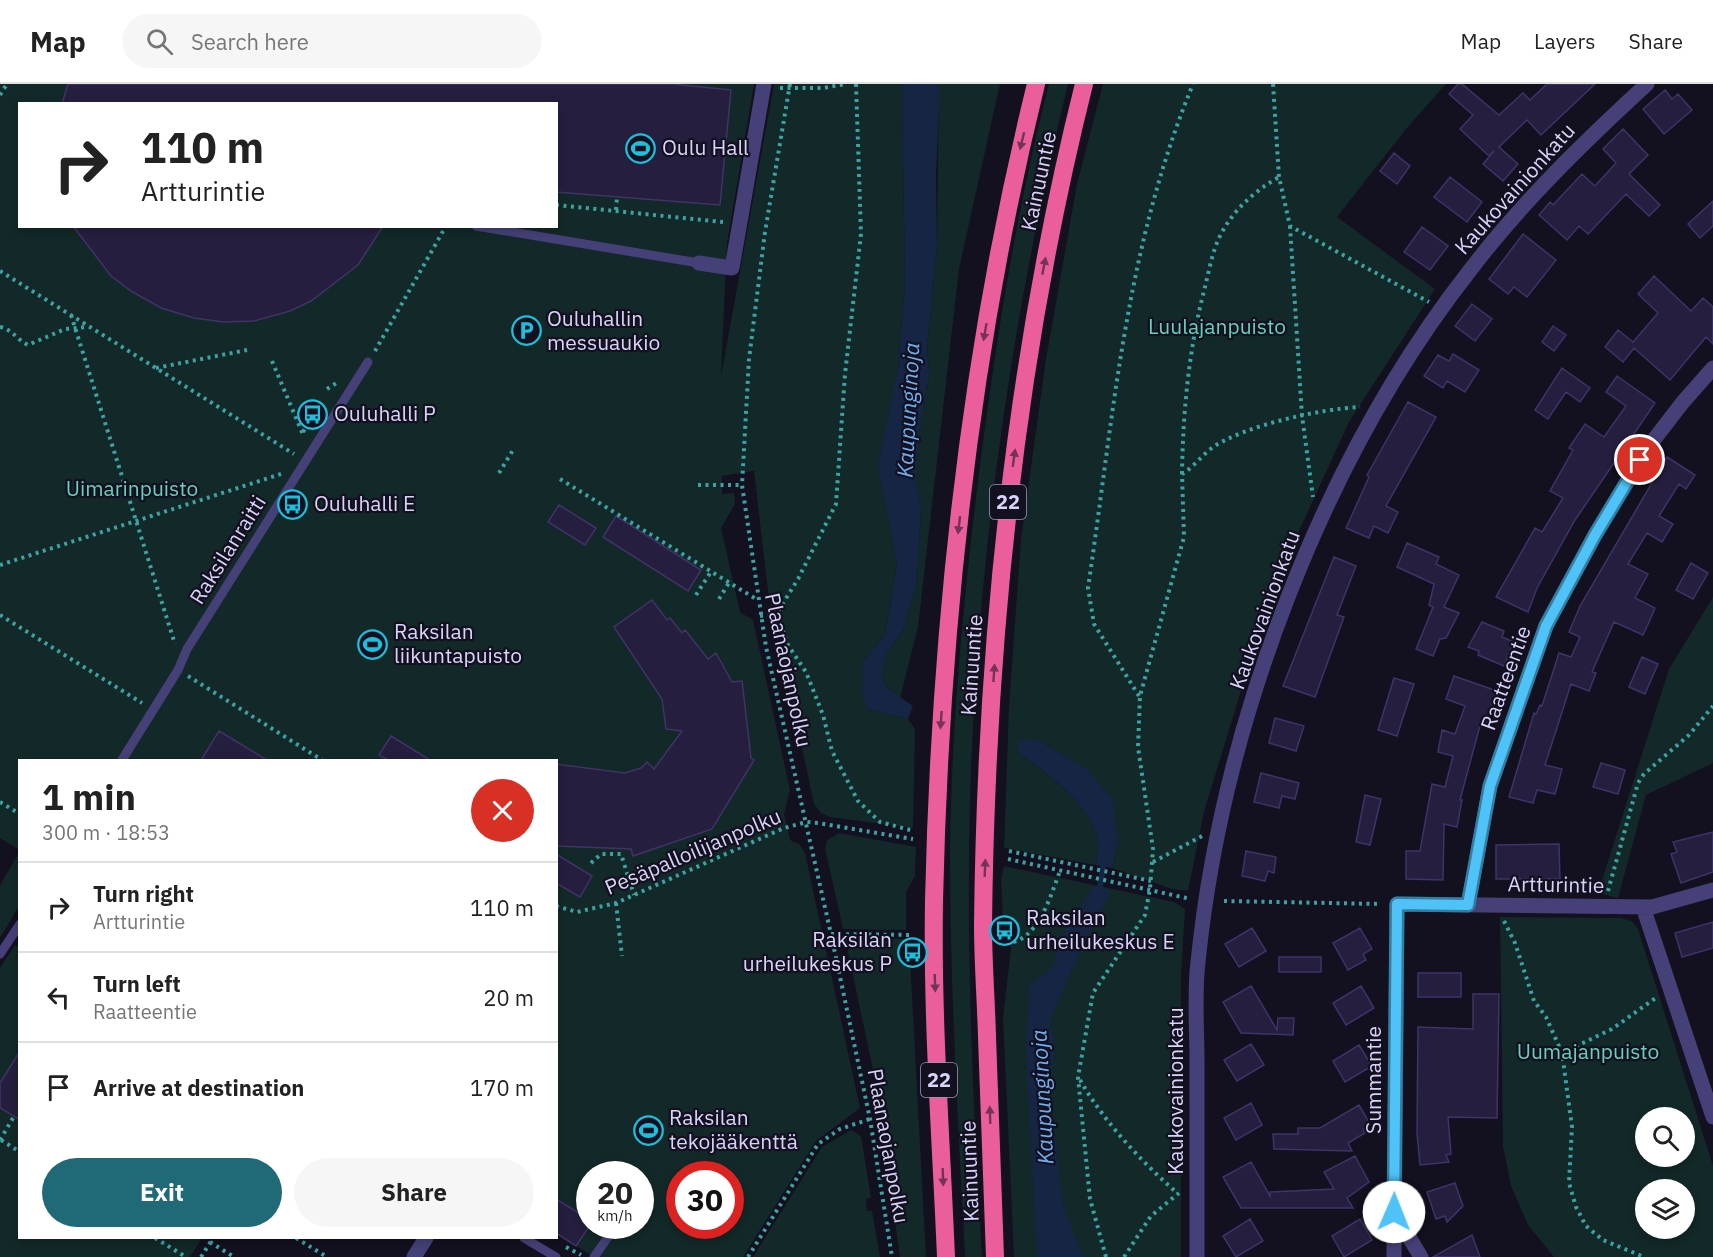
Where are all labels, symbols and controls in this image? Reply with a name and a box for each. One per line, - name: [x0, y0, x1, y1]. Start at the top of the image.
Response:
- search box: [122, 14, 542, 68]
- text: Map: [30, 23, 86, 60]
- icon: search: [143, 25, 176, 58]
- text: Search here: [191, 27, 309, 56]
- text: Map: [1461, 27, 1501, 55]
- text: Layers: [1534, 27, 1596, 55]
- text: Share: [1629, 27, 1683, 55]
- street label: Kaukovainionkatu: [1448, 117, 1581, 260]
- text: 110 m: [141, 120, 264, 175]
- icon: right: [42, 126, 120, 204]
- street label: Kainuuntie: [1014, 128, 1062, 233]
- sports icon: Oulu Hall: [625, 132, 657, 164]
- one-way arrow: [1017, 132, 1027, 150]
- place label: Oulu Hall: [662, 133, 749, 161]
- text: Artturintie: [141, 173, 265, 208]
- one-way arrow: [1040, 256, 1049, 275]
- place label: Ouluhallin messuaukio: [547, 304, 660, 356]
- park label: Luulajanpuisto: [1148, 312, 1286, 340]
- parking icon: Ouluhallin messuaukio: [510, 315, 542, 347]
- one-way arrow: [980, 323, 989, 342]
- water label: Kaupunginoja: [889, 342, 926, 478]
- bus stop icon: Ouluhalli P: [297, 398, 329, 430]
- place label: Ouluhalli P: [334, 399, 436, 427]
- pin: [1614, 434, 1665, 485]
- icon: arrive: [1623, 443, 1656, 476]
- one-way arrow: [1009, 449, 1018, 468]
- park label: Uimarinpuisto: [66, 474, 198, 502]
- road number: 22: [990, 485, 1026, 519]
- bus stop icon: Ouluhalli E: [277, 488, 309, 520]
- place label: Ouluhalli E: [314, 489, 415, 517]
- street label: Raksilanraitti: [183, 490, 272, 609]
- one-way arrow: [954, 516, 964, 535]
- street label: Kaukovainionkatu: [1222, 526, 1306, 693]
- street label: Plaanaojanpolku: [759, 590, 819, 749]
- street label: Kainuuntie: [954, 613, 989, 716]
- place label: Raksilan liikuntapuisto: [394, 617, 522, 669]
- street label: Raatteentie: [1473, 622, 1537, 734]
- sports icon: Raksilan liikuntapuisto: [357, 628, 389, 660]
- one-way arrow: [989, 664, 998, 683]
- one-way arrow: [936, 710, 946, 729]
- text: 1 min: [42, 773, 136, 820]
- button: close: [471, 779, 534, 842]
- street label: Pesäpalloilijanpolku: [600, 801, 785, 901]
- text: 300 m · 18:53: [42, 819, 170, 846]
- one-way arrow: [980, 859, 990, 878]
- street label: Artturintie: [1507, 869, 1605, 899]
- text: Turn right: [93, 879, 194, 908]
- icon: right: [42, 891, 75, 924]
- text: 110 m: [470, 893, 534, 922]
- place label: Raksilan urheilukeskus E: [1026, 903, 1175, 955]
- text: Artturintie: [93, 908, 185, 935]
- bus stop icon: Raksilan urheilukeskus E: [989, 914, 1021, 946]
- place label: Raksilan urheilukeskus P: [743, 925, 892, 977]
- bus stop icon: Raksilan urheilukeskus P: [897, 936, 929, 968]
- text: Turn left: [93, 969, 181, 998]
- one-way arrow: [930, 973, 940, 992]
- icon: left: [42, 981, 75, 1014]
- text: 20 m: [483, 983, 534, 1012]
- text: Raatteentie: [93, 998, 197, 1025]
- street label: Kaukovainionkatu: [1161, 1007, 1189, 1175]
- street label: Summantie: [1359, 1026, 1387, 1134]
- water label: Kaupunginoja: [1023, 1029, 1060, 1165]
- park label: Uumajanpuisto: [1517, 1037, 1659, 1065]
- road number: 22: [921, 1063, 957, 1097]
- street label: Plaanaojanpolku: [862, 1066, 916, 1225]
- icon: arrive: [42, 1071, 75, 1104]
- text: Arrive at destination: [93, 1073, 304, 1102]
- text: 170 m: [470, 1073, 534, 1102]
- place label: Raksilan tekojääkenttä: [669, 1103, 798, 1155]
- one-way arrow: [986, 1105, 995, 1124]
- map controls: [1635, 1107, 1695, 1239]
- button: search: [1635, 1107, 1695, 1167]
- sports icon: Raksilan tekojääkenttä: [632, 1114, 664, 1146]
- street label: Kainuuntie: [953, 1120, 985, 1222]
- button: Exit: [42, 1158, 282, 1227]
- button: Share: [294, 1158, 534, 1227]
- speed limit sign: 30: [666, 1161, 744, 1239]
- one-way arrow: [938, 1168, 948, 1187]
- text: 20: [597, 1173, 633, 1212]
- button: layers: [1635, 1179, 1695, 1239]
- position arrow: [1362, 1180, 1426, 1244]
- text: km/h: [597, 1206, 633, 1225]

